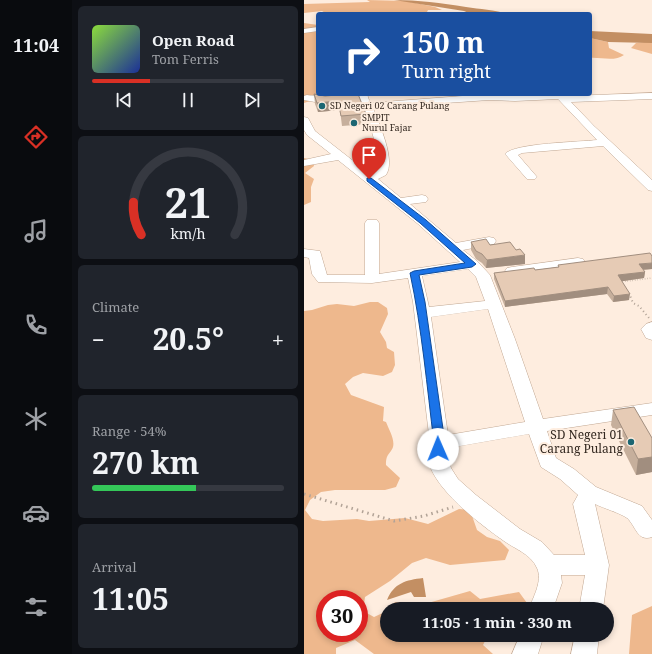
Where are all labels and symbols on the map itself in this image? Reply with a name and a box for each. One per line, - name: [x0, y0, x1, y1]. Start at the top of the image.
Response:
- place label: SD Negeri 02 Carang Pulang: [330, 99, 449, 112]
- marker: SD Negeri 02 Carang Pulang: [317, 101, 327, 111]
- place label: SMPIT Nurul Fajar: [362, 111, 412, 134]
- marker: SMPIT Nurul Fajar: [349, 118, 359, 128]
- pin: [352, 138, 386, 179]
- place label: SD Negeri 01 Carang Pulang: [540, 426, 624, 457]
- position arrow: [417, 428, 459, 470]
- marker: SD Negeri 01 Carang Pulang: [626, 437, 636, 447]
- speed limit sign: 30: [316, 590, 368, 642]

